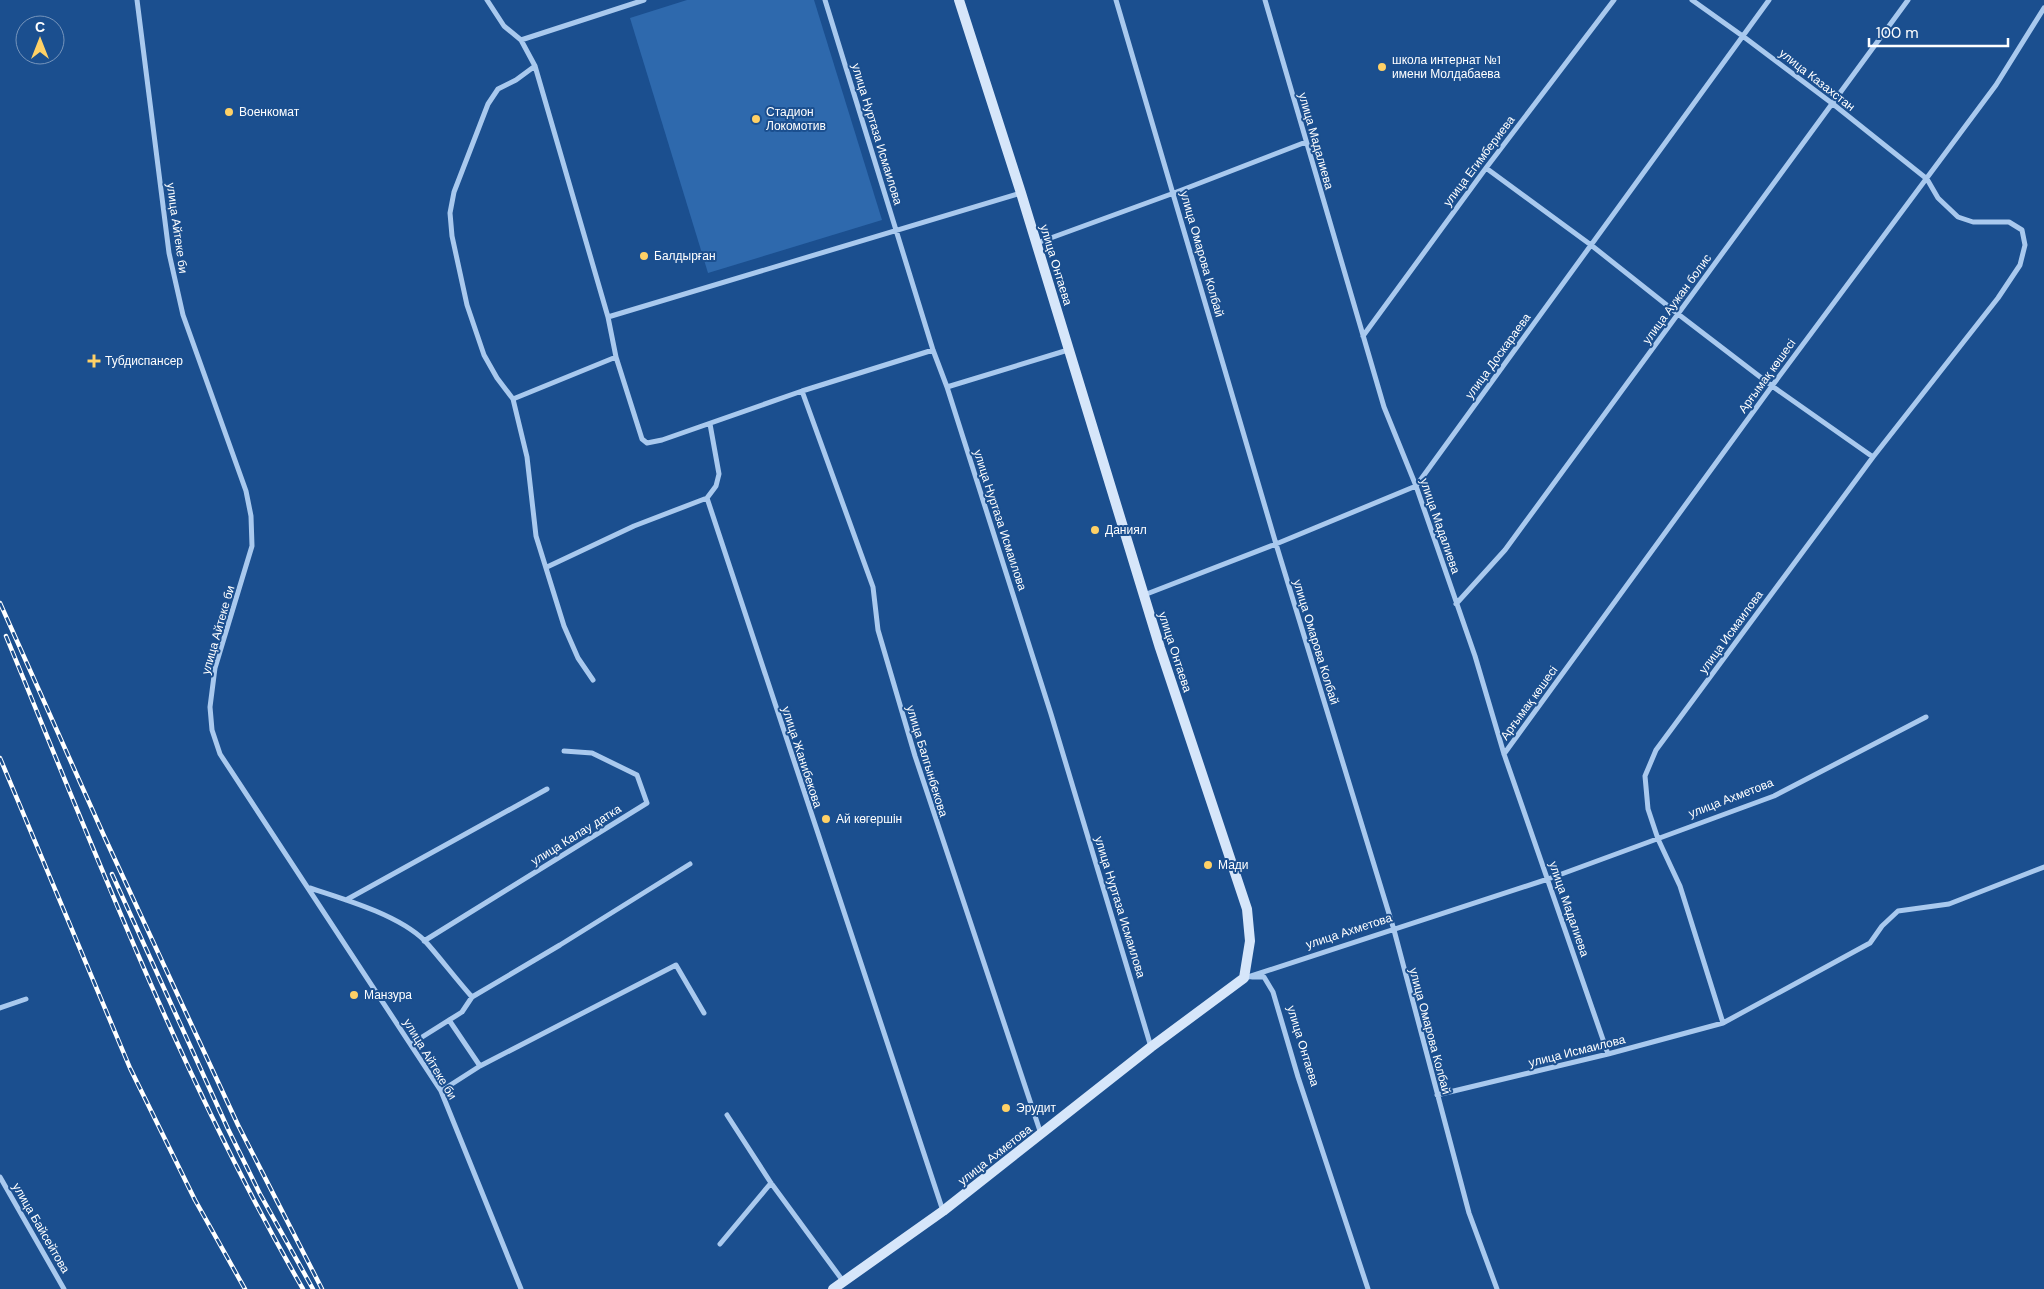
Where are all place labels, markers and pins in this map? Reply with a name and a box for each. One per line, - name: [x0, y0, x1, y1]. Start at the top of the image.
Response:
- place label: школа интернат №1 имени Молдабаева: [1392, 52, 1501, 82]
- marker: школа интернат №1 имени Молдабаева: [1376, 61, 1388, 73]
- place label: Военкомат: [239, 104, 300, 120]
- place label: Стадион Локомотив: [766, 104, 826, 134]
- marker: Военкомат: [223, 106, 235, 118]
- marker: Стадион Локомотив: [750, 113, 762, 125]
- place label: Балдырған: [654, 248, 716, 264]
- marker: Балдырған: [638, 250, 650, 262]
- place label: Тубдиспансер: [105, 353, 183, 369]
- marker: Тубдиспансер: [87, 354, 101, 368]
- place label: Даниял: [1105, 522, 1147, 538]
- marker: Даниял: [1089, 524, 1101, 536]
- place label: Ай көгершін: [836, 811, 902, 827]
- marker: Ай көгершін: [820, 813, 832, 825]
- place label: Мади: [1218, 857, 1249, 873]
- marker: Мади: [1202, 859, 1214, 871]
- place label: Манзура: [364, 987, 412, 1003]
- marker: Манзура: [348, 989, 360, 1001]
- place label: Эрудит: [1016, 1100, 1056, 1116]
- marker: Эрудит: [1000, 1102, 1012, 1114]

